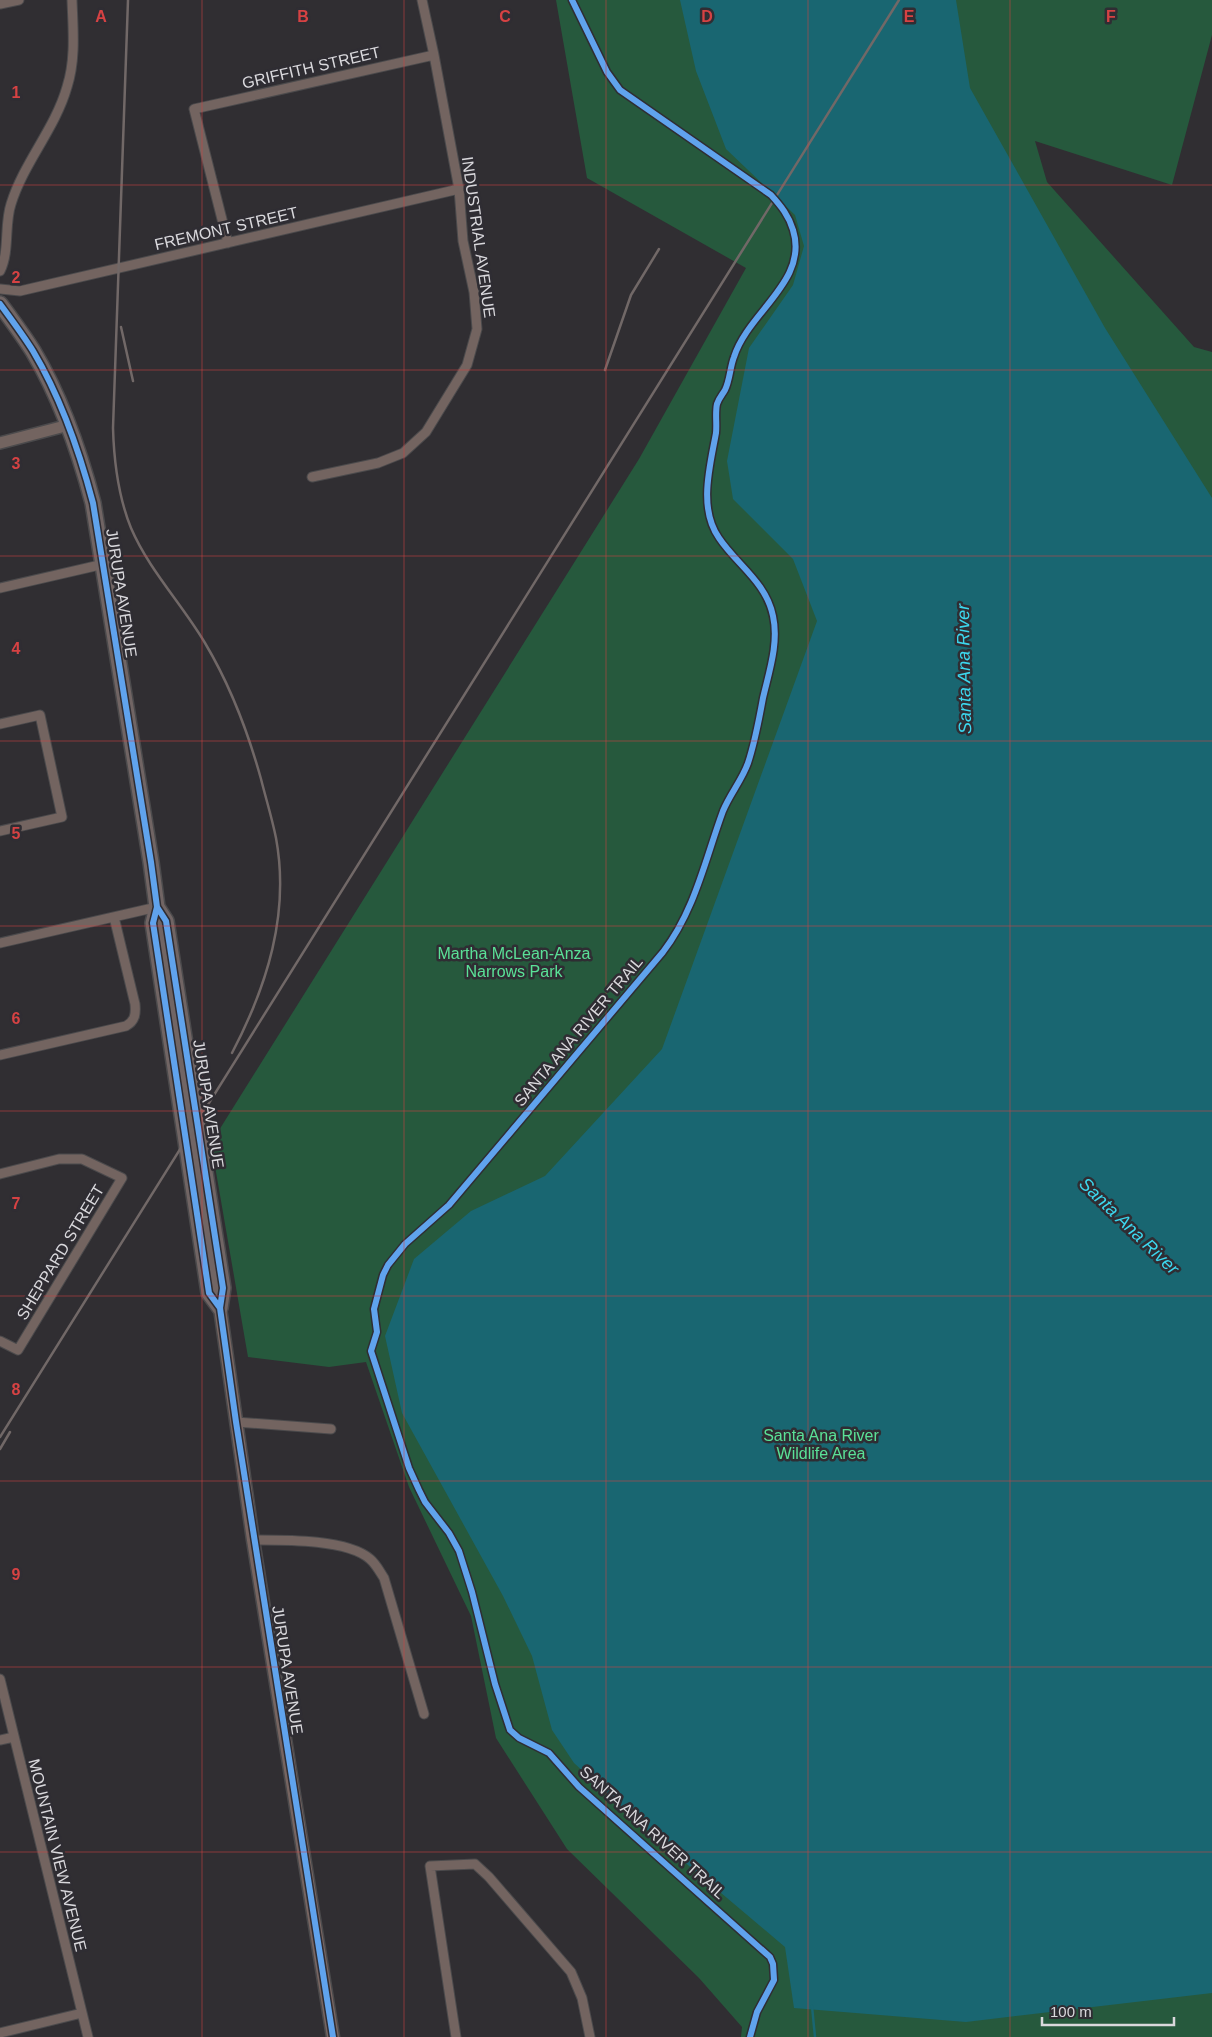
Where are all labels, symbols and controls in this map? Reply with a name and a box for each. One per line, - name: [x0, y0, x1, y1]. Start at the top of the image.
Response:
- text: A: [95, 8, 107, 25]
- text: B: [297, 8, 309, 25]
- text: C: [499, 8, 511, 25]
- text: D: [701, 8, 713, 25]
- text: E: [904, 8, 915, 25]
- text: F: [1106, 8, 1116, 25]
- street label: GRIFFITH STREET: [240, 43, 382, 92]
- text: 1: [12, 84, 21, 101]
- street label: INDUSTRIAL AVENUE: [459, 155, 498, 319]
- street label: FREMONT STREET: [153, 204, 300, 253]
- text: 2: [12, 269, 21, 286]
- text: 3: [12, 455, 21, 472]
- street label: JURUPA AVENUE: [103, 527, 140, 659]
- water label: Santa Ana River: [953, 603, 975, 734]
- text: 4: [12, 640, 21, 657]
- text: 5: [12, 825, 21, 842]
- park label: Martha McLean-Anza Narrows Park: [438, 945, 591, 980]
- street label: SANTA ANA RIVER TRAIL: [511, 953, 646, 1109]
- text: 6: [12, 1010, 21, 1027]
- street label: JURUPA AVENUE: [190, 1038, 227, 1170]
- water label: Santa Ana River: [1075, 1174, 1184, 1279]
- street label: SHEPPARD STREET: [13, 1182, 108, 1323]
- text: 7: [12, 1195, 21, 1212]
- text: 8: [12, 1381, 21, 1398]
- park label: Santa Ana River Wildlife Area: [763, 1427, 879, 1462]
- text: 9: [12, 1566, 21, 1583]
- street label: JURUPA AVENUE: [269, 1604, 306, 1736]
- street label: MOUNTAIN VIEW AVENUE: [25, 1757, 90, 1953]
- street label: SANTA ANA RIVER TRAIL: [576, 1763, 729, 1902]
- scale bar: [1042, 1994, 1174, 2026]
- text: 100 m: [1050, 2003, 1092, 2020]

